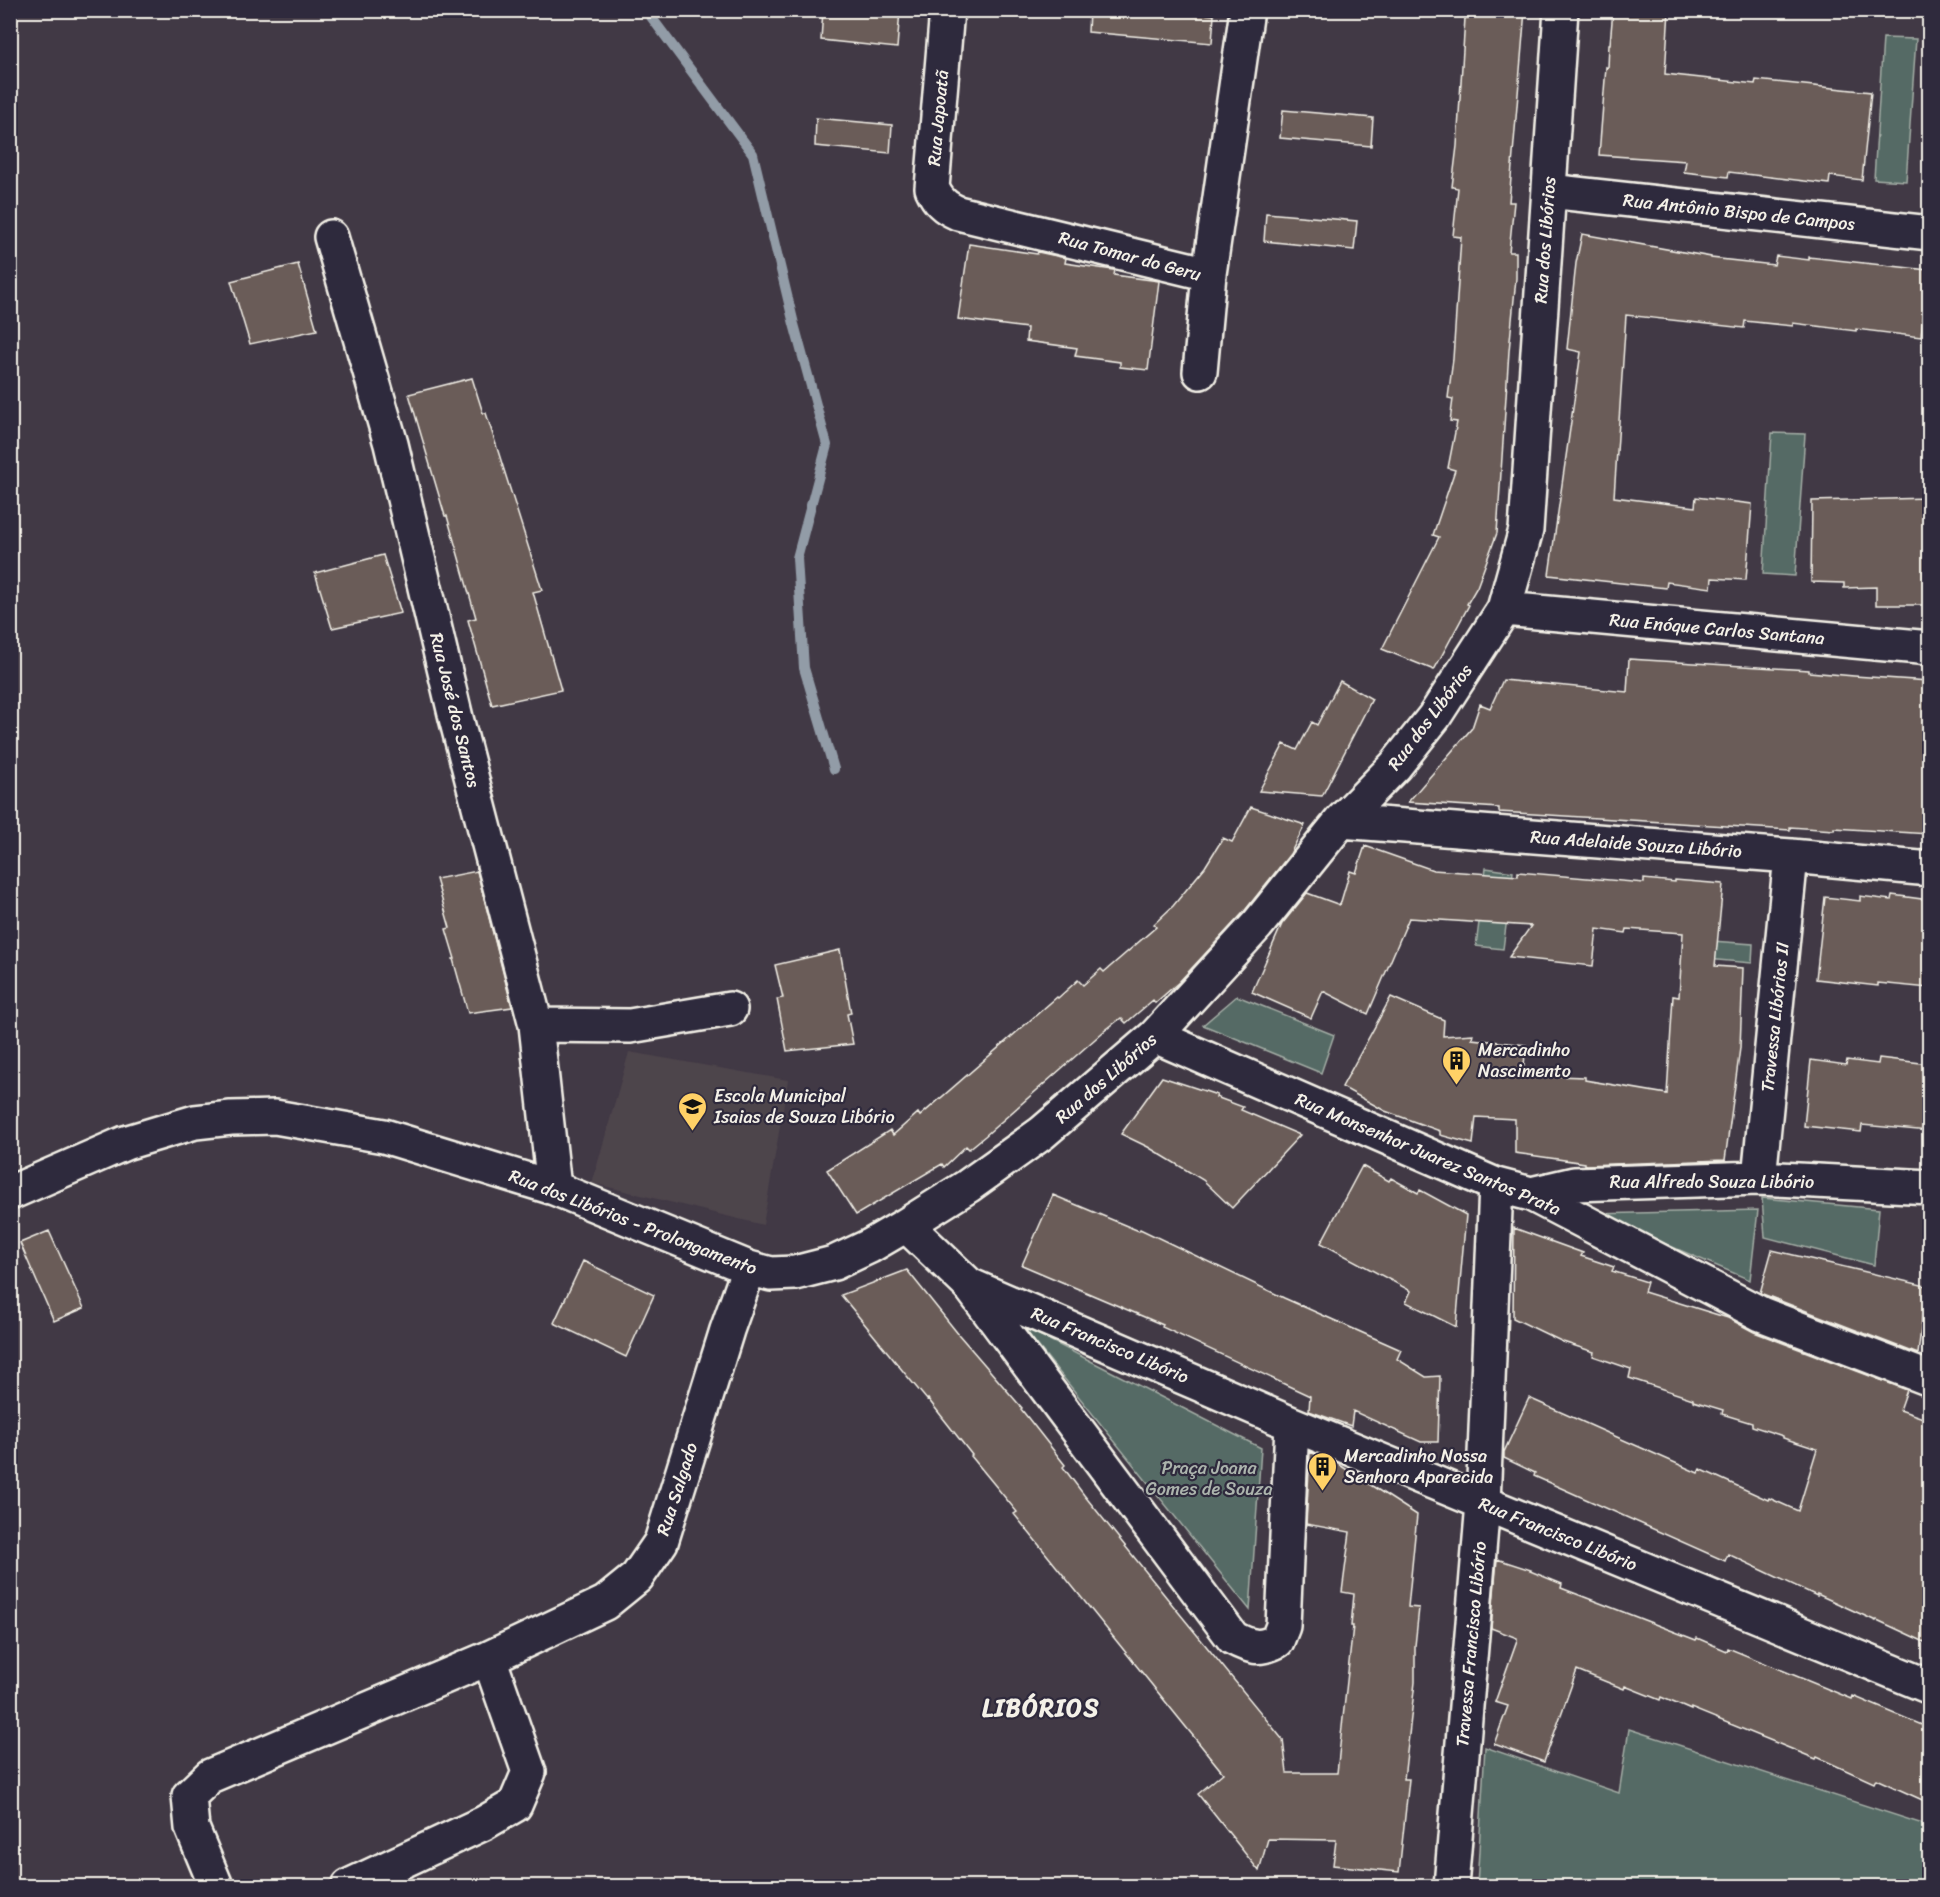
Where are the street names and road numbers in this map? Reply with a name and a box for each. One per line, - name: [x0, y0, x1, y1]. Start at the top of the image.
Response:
- street label: Rua Japoatã: [918, 68, 958, 167]
- street label: Rua dos Libórios: [1525, 175, 1565, 305]
- street label: Rua Antônio Bispo de Campos: [1622, 184, 1857, 240]
- street label: Rua Tomar do Geru: [1055, 222, 1205, 290]
- street label: Rua Enóque Carlos Santana: [1608, 604, 1826, 654]
- street label: Rua José dos Santos: [420, 629, 490, 791]
- street label: Rua dos Libórios: [1379, 656, 1481, 777]
- street label: Rua Adelaide Souza Libório: [1529, 821, 1743, 867]
- street label: Travessa Libórios II: [1751, 940, 1799, 1094]
- street label: Rua dos Libórios: [1047, 1024, 1165, 1132]
- street label: Rua Monsenhor Juarez Santos Prata: [1290, 1083, 1566, 1225]
- street label: Rua dos Libórios - Prolongamento: [504, 1160, 762, 1284]
- street label: Rua Alfredo Souza Libório: [1610, 1166, 1814, 1198]
- street label: Rua Francisco Libório: [1026, 1297, 1194, 1393]
- street label: Rua Salgado: [647, 1438, 707, 1540]
- street label: Rua Francisco Libório: [1474, 1488, 1642, 1580]
- street label: Travessa Francisco Libório: [1446, 1540, 1496, 1748]

